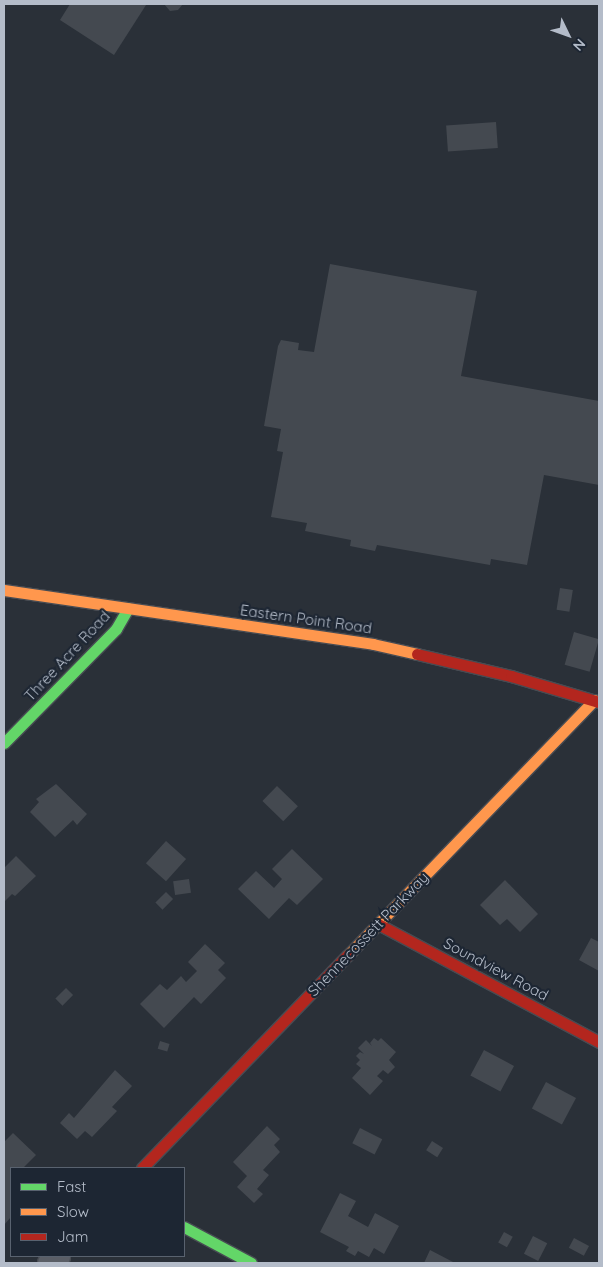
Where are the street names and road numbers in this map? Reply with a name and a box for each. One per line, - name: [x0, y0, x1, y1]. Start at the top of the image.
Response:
- street label: Eastern Point Road: [239, 601, 373, 637]
- street label: Three Acre Road: [21, 607, 113, 705]
- street label: Shennecossett Parkway: [304, 868, 432, 1000]
- street label: Soundview Road: [441, 934, 551, 1004]

